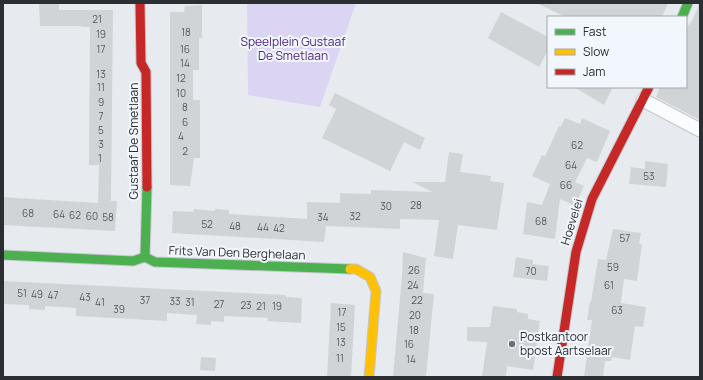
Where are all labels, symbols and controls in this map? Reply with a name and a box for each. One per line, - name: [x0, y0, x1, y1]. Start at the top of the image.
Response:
- house number: 21: [92, 12, 102, 26]
- legend: [547, 16, 687, 88]
- text: Fast: [583, 23, 607, 40]
- house number: 18: [181, 25, 191, 39]
- house number: 19: [96, 27, 106, 41]
- park label: Speelplein Gustaaf De Smetlaan: [241, 33, 346, 64]
- house number: 17: [97, 42, 105, 56]
- house number: 16: [180, 42, 190, 56]
- text: Slow: [583, 43, 609, 60]
- house number: 14: [180, 56, 190, 70]
- text: Jam: [583, 63, 605, 80]
- house number: 13: [96, 67, 106, 81]
- house number: 12: [176, 71, 186, 85]
- house number: 11: [97, 80, 105, 94]
- street label: Gustaaf De Smetlaan: [125, 83, 142, 199]
- house number: 10: [176, 86, 186, 100]
- house number: 9: [98, 95, 104, 109]
- house number: 8: [182, 100, 188, 114]
- house number: 7: [98, 109, 104, 123]
- house number: 6: [182, 115, 188, 129]
- house number: 5: [98, 123, 104, 137]
- house number: 4: [178, 129, 184, 143]
- house number: 3: [98, 137, 104, 151]
- house number: 62: [571, 138, 583, 152]
- house number: 2: [182, 144, 188, 158]
- house number: 1: [98, 151, 102, 165]
- house number: 64: [565, 158, 577, 172]
- house number: 53: [643, 169, 655, 183]
- house number: 66: [560, 178, 572, 192]
- street label: Hoevelei: [556, 197, 587, 247]
- house number: 28: [410, 198, 422, 212]
- house number: 30: [380, 199, 392, 213]
- house number: 68: [22, 206, 34, 220]
- house number: 64: [53, 207, 65, 221]
- house number: 62: [69, 208, 81, 222]
- house number: 60: [86, 209, 98, 223]
- house number: 32: [349, 209, 361, 223]
- house number: 58: [102, 210, 114, 224]
- house number: 34: [317, 210, 329, 224]
- house number: 68: [535, 214, 547, 228]
- house number: 52: [201, 217, 213, 231]
- house number: 48: [229, 219, 241, 233]
- house number: 44: [257, 220, 269, 234]
- house number: 42: [273, 221, 285, 235]
- house number: 57: [620, 231, 630, 245]
- street label: Frits Van Den Berghelaan: [168, 242, 306, 263]
- house number: 59: [607, 260, 619, 274]
- house number: 26: [408, 263, 420, 277]
- house number: 70: [525, 264, 537, 278]
- house number: 24: [407, 278, 419, 292]
- house number: 61: [604, 278, 614, 292]
- house number: 51: [17, 286, 27, 300]
- house number: 49: [31, 287, 43, 301]
- house number: 47: [48, 288, 58, 302]
- house number: 43: [79, 290, 91, 304]
- house number: 37: [140, 293, 150, 307]
- house number: 22: [411, 293, 423, 307]
- house number: 33: [169, 294, 181, 308]
- house number: 41: [95, 295, 105, 309]
- house number: 31: [185, 295, 195, 309]
- house number: 27: [214, 297, 224, 311]
- house number: 23: [240, 298, 252, 312]
- house number: 21: [256, 299, 266, 313]
- house number: 19: [272, 299, 282, 313]
- house number: 39: [113, 302, 125, 316]
- house number: 63: [611, 303, 623, 317]
- house number: 17: [338, 305, 346, 319]
- house number: 20: [409, 308, 421, 322]
- house number: 15: [336, 320, 346, 334]
- house number: 18: [409, 323, 419, 337]
- place label: Postkantoor bpost Aartselaar: [520, 328, 613, 359]
- house number: 13: [336, 335, 346, 349]
- house number: 16: [404, 337, 414, 351]
- marker: Postkantoor bpost Aartselaar: [507, 339, 517, 349]
- house number: 11: [336, 351, 344, 365]
- house number: 14: [406, 352, 416, 366]

